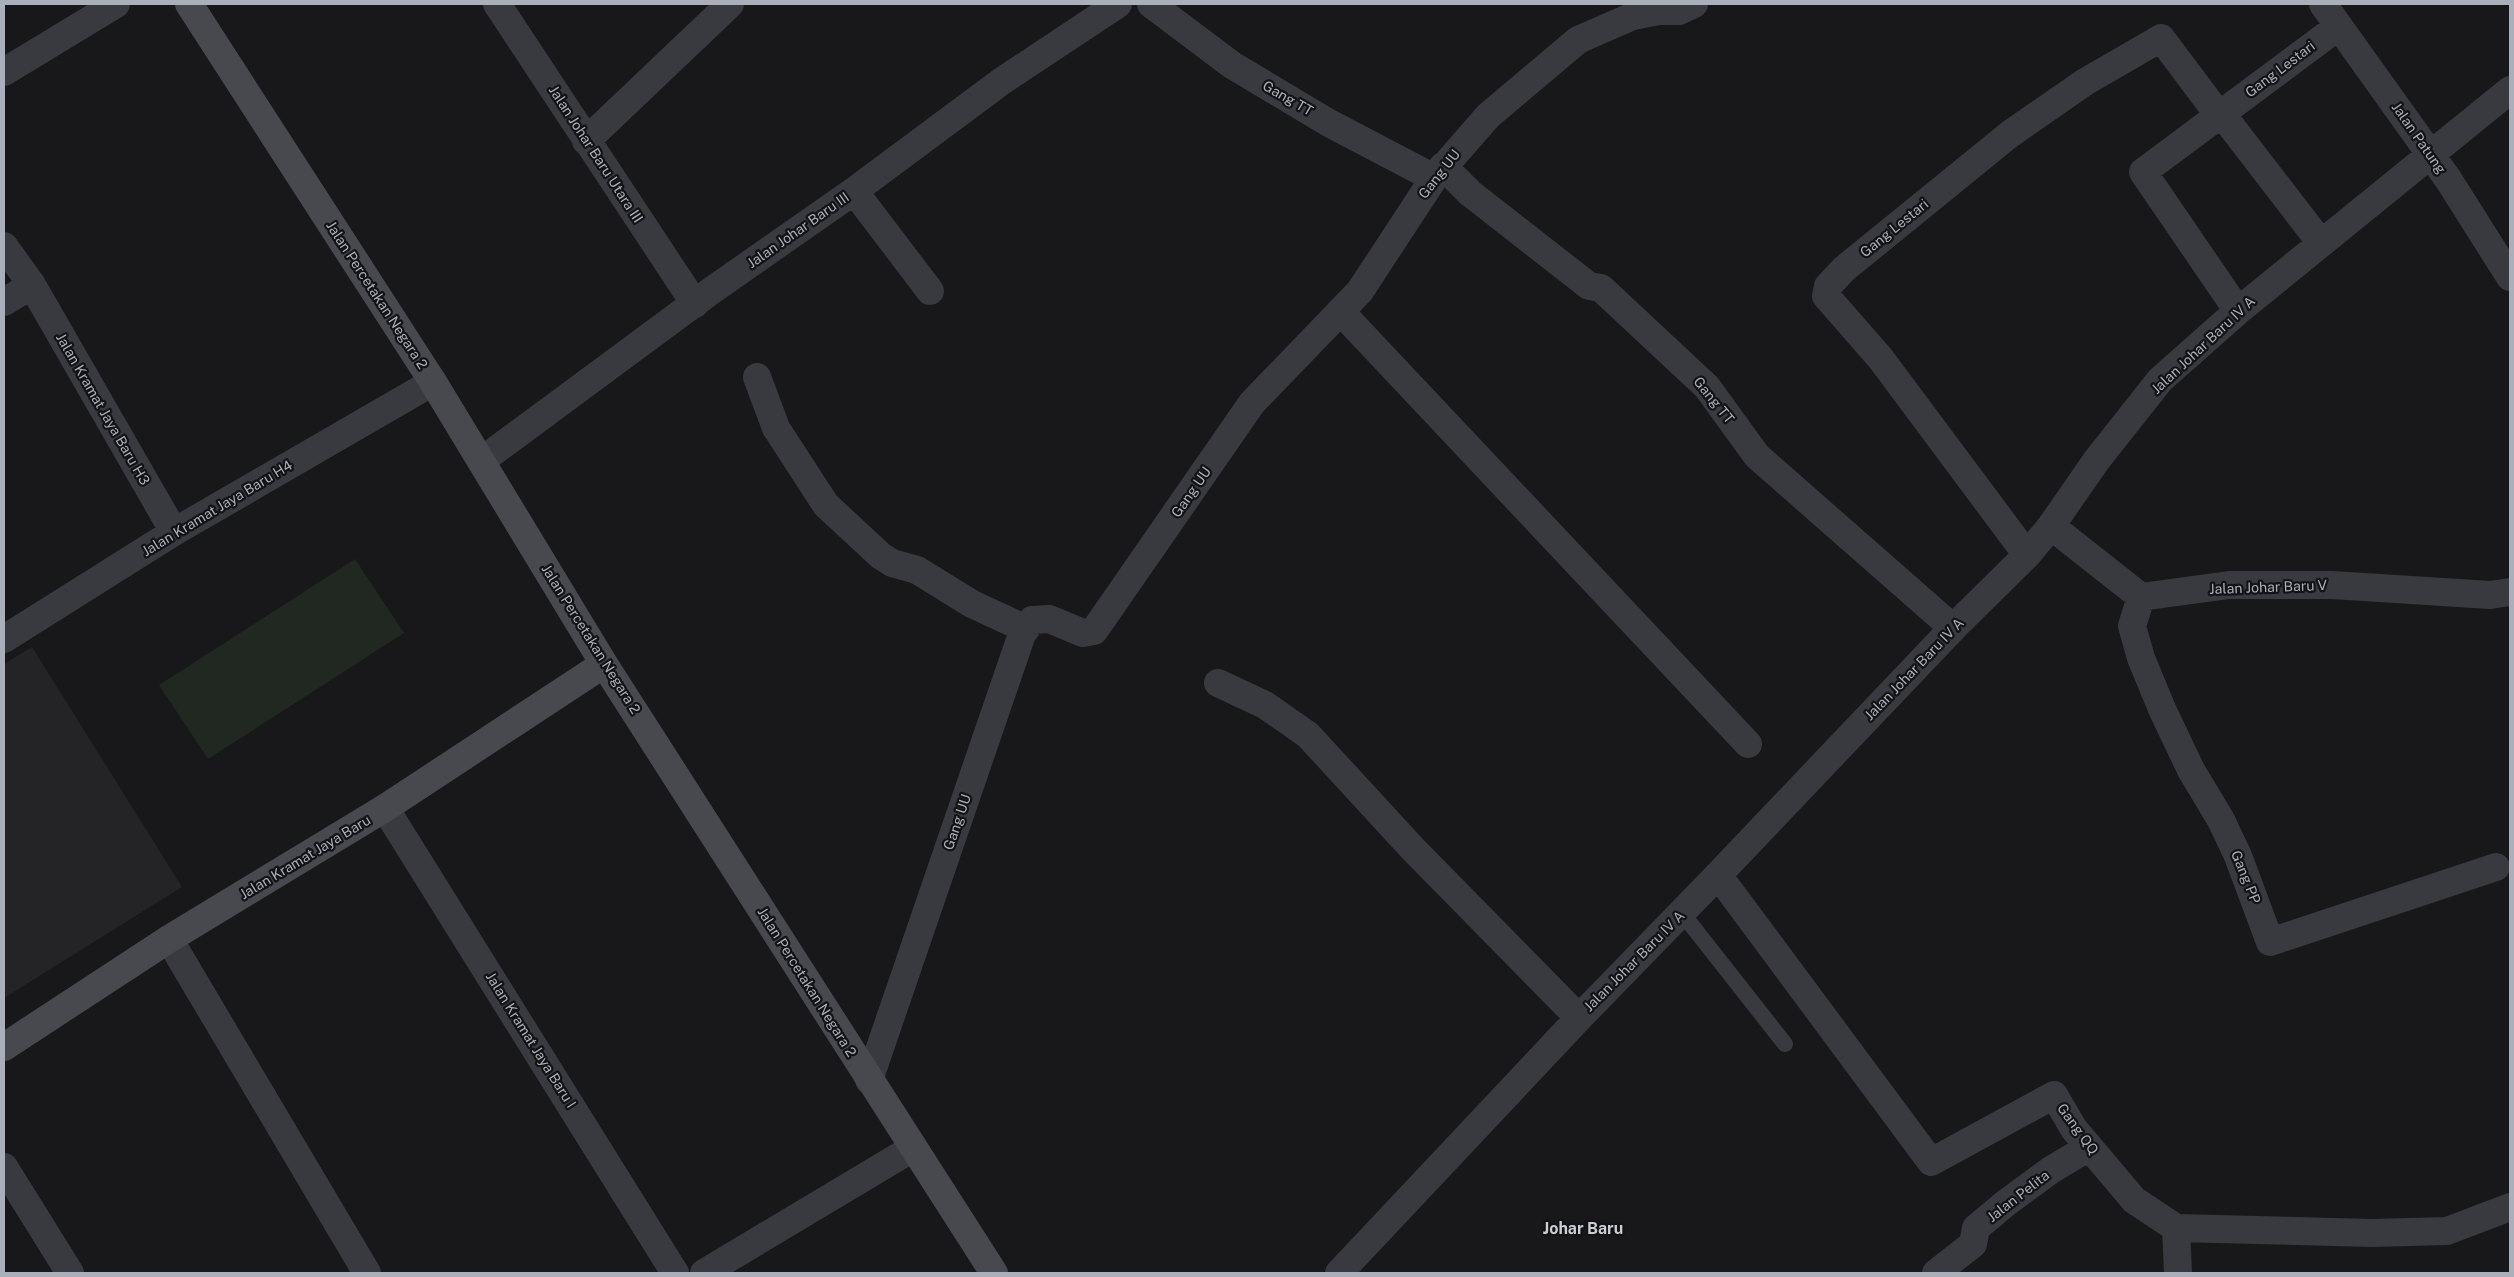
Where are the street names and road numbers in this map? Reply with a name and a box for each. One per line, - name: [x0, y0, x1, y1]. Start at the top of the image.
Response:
- street label: Gang Lestari: [2242, 38, 2318, 100]
- street label: Gang TT: [1260, 77, 1316, 119]
- street label: Jalan Johar Baru Utara III: [546, 82, 646, 226]
- street label: Jalan Patung: [2389, 99, 2450, 177]
- street label: Gang UU: [1415, 146, 1463, 202]
- street label: Jalan Johar Baru III: [744, 189, 852, 271]
- street label: Gang Lestari: [1857, 196, 1931, 260]
- street label: Jalan Percetakan Negara 2: [323, 218, 431, 372]
- street label: Jalan Johar Baru IV A: [2148, 293, 2258, 397]
- street label: Jalan Kramat Jaya Baru H3: [53, 330, 153, 488]
- street label: Gang TT: [1690, 374, 1738, 426]
- street label: Jalan Kramat Jaya Baru H4: [139, 457, 295, 559]
- street label: Gang UU: [1168, 464, 1214, 520]
- street label: Jalan Percetakan Negara 2: [538, 561, 644, 717]
- street label: Jalan Johar Baru V: [2209, 577, 2328, 597]
- street label: Jalan Johar Baru IV A: [1861, 615, 1967, 723]
- street label: Gang UU: [940, 792, 974, 852]
- street label: Jalan Kramat Jaya Baru: [237, 812, 373, 902]
- street label: Gang PP: [2228, 848, 2264, 906]
- street label: Jalan Percetakan Negara 2: [754, 904, 860, 1060]
- street label: Jalan Johar Baru IV A: [1580, 907, 1688, 1015]
- street label: Jalan Kramat Jaya Baru I: [483, 969, 579, 1111]
- street label: Gang QQ: [2054, 1100, 2102, 1158]
- street label: Jalan Pelita: [1984, 1167, 2052, 1225]

